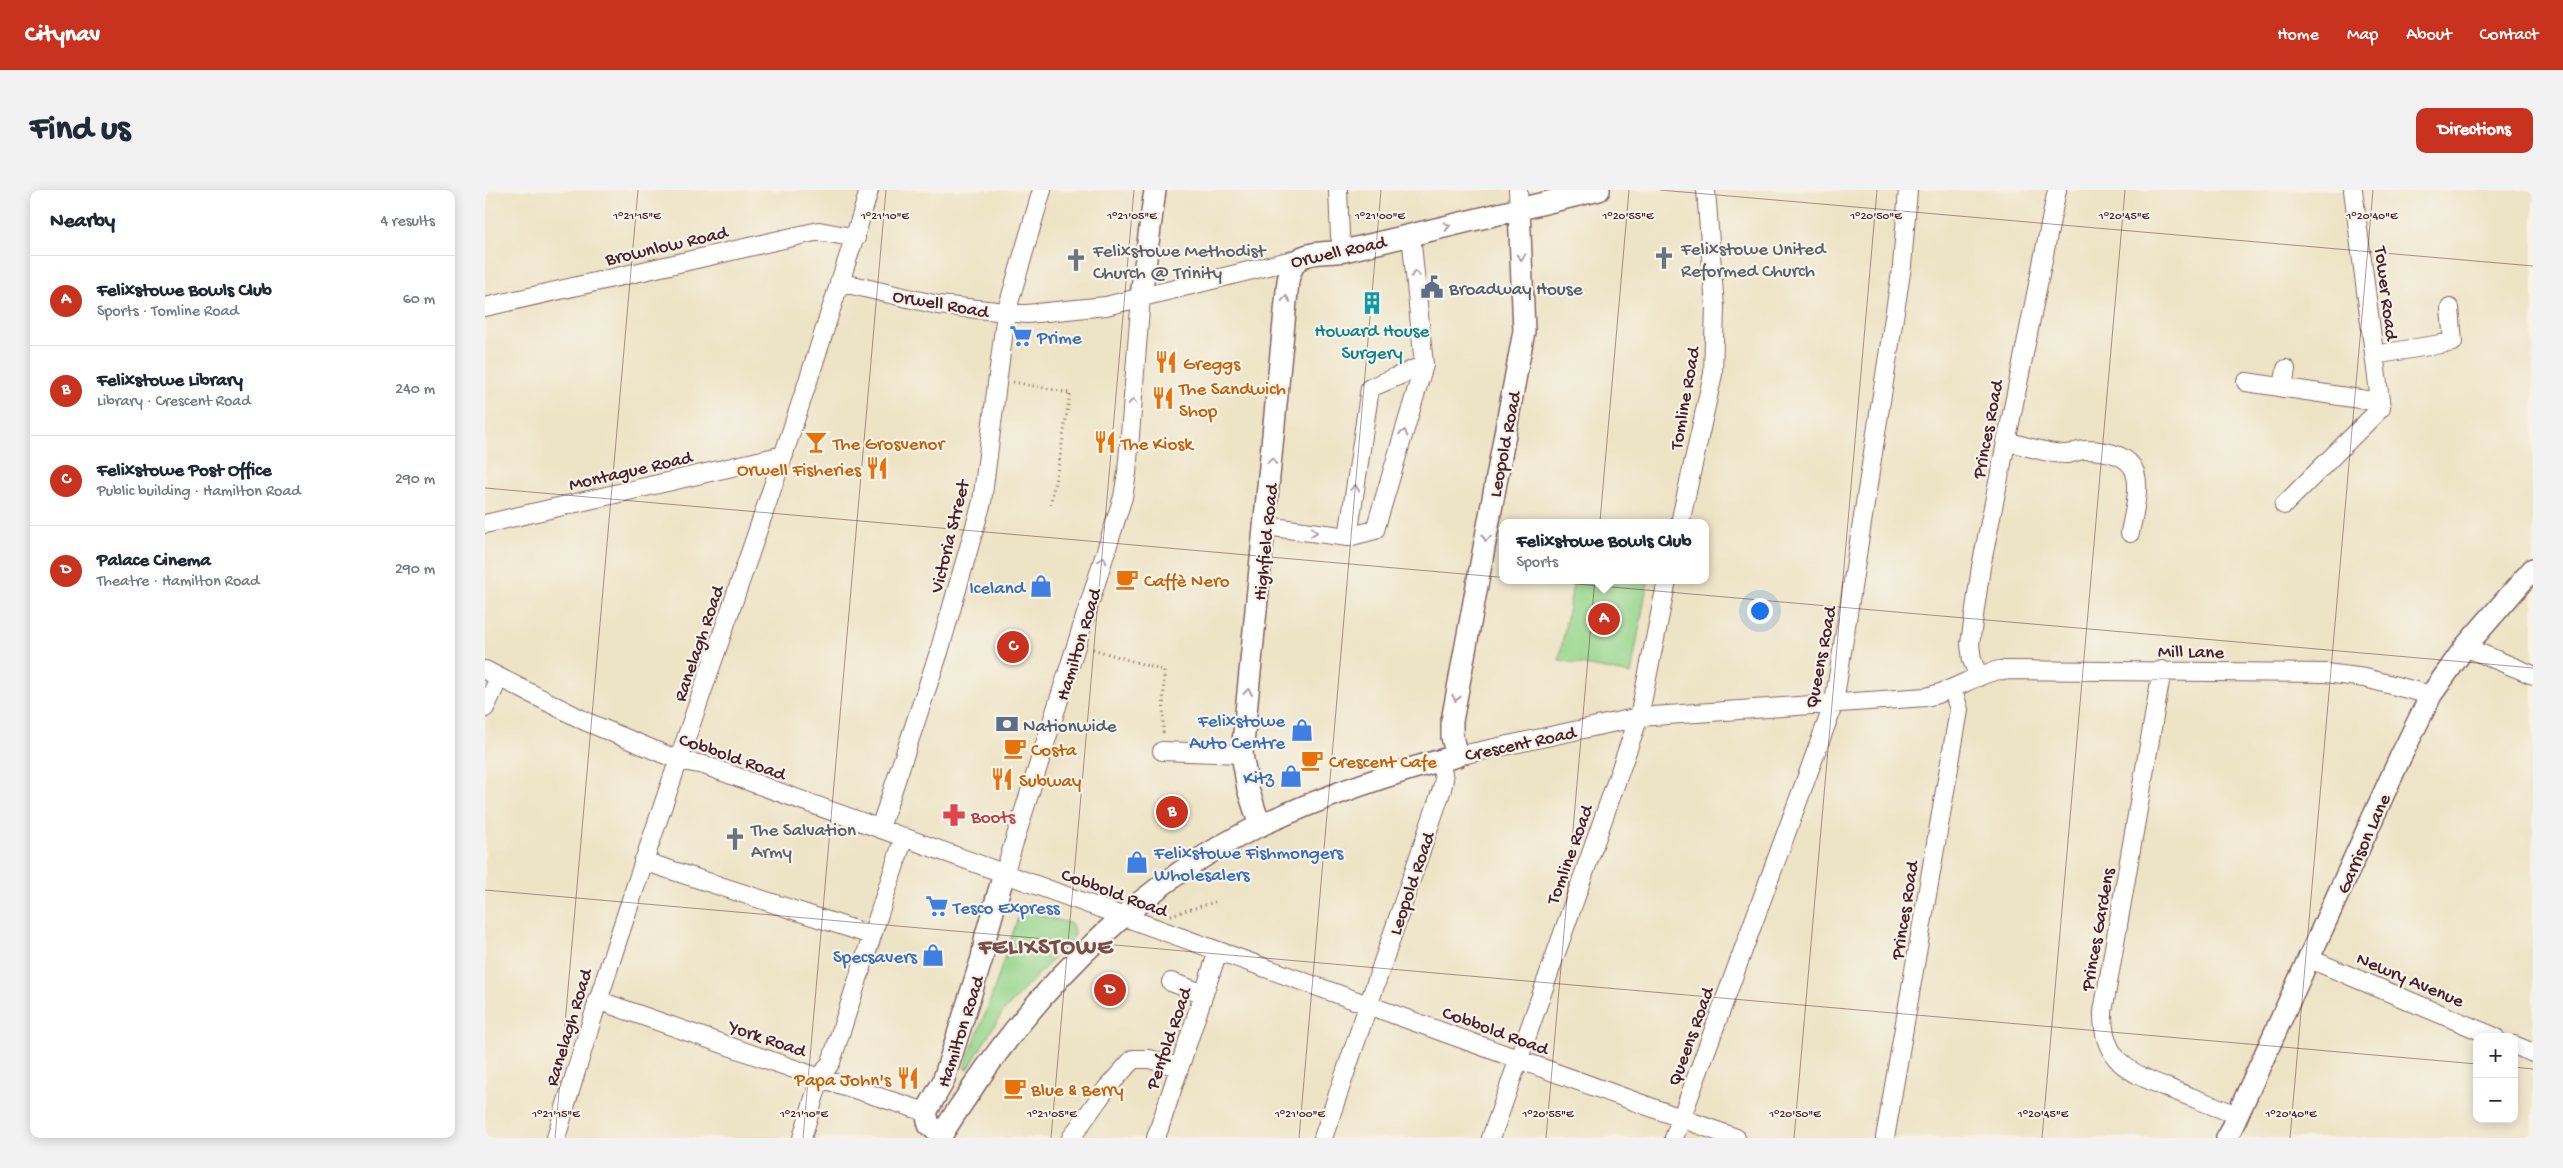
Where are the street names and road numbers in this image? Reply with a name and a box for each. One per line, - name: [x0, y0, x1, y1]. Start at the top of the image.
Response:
- street label: Brownlow Road: [602, 222, 732, 273]
- street label: Orwell Road: [1289, 232, 1390, 275]
- street label: Tower Road: [2367, 244, 2402, 344]
- street label: Orwell Road: [891, 286, 992, 326]
- street label: Tomline Road: [1666, 344, 1707, 453]
- street label: Princes Road: [1968, 377, 2011, 482]
- street label: Leopold Road: [1485, 388, 1528, 499]
- street label: Montague Road: [567, 447, 697, 498]
- street label: Victoria Street: [926, 476, 977, 597]
- street label: Highfield Road: [1250, 481, 1285, 602]
- street label: Ranelagh Road: [670, 581, 731, 705]
- street label: Hamilton Road: [1052, 584, 1109, 704]
- street label: Queens Road: [1801, 603, 1844, 711]
- street label: Mill Lane: [2157, 641, 2225, 666]
- street label: Crescent Road: [1463, 722, 1580, 768]
- street label: Cobbold Road: [675, 729, 790, 788]
- street label: Garrison Lane: [2333, 791, 2398, 898]
- street label: Tomline Road: [1542, 801, 1600, 909]
- street label: Leopold Road: [1385, 828, 1442, 939]
- street label: Princes Road: [1887, 858, 1926, 963]
- street label: Cobbold Road: [1058, 864, 1172, 925]
- street label: Princes Gardens: [2077, 865, 2122, 994]
- street label: Newry Avenue: [2352, 948, 2467, 1014]
- street label: Ranelagh Road: [542, 965, 600, 1089]
- street label: Hamilton Road: [933, 972, 992, 1091]
- street label: Penfold Road: [1142, 983, 1199, 1094]
- street label: Queens Road: [1664, 983, 1721, 1090]
- street label: Cobbold Road: [1439, 1002, 1553, 1063]
- street label: York Road: [723, 1016, 810, 1065]

